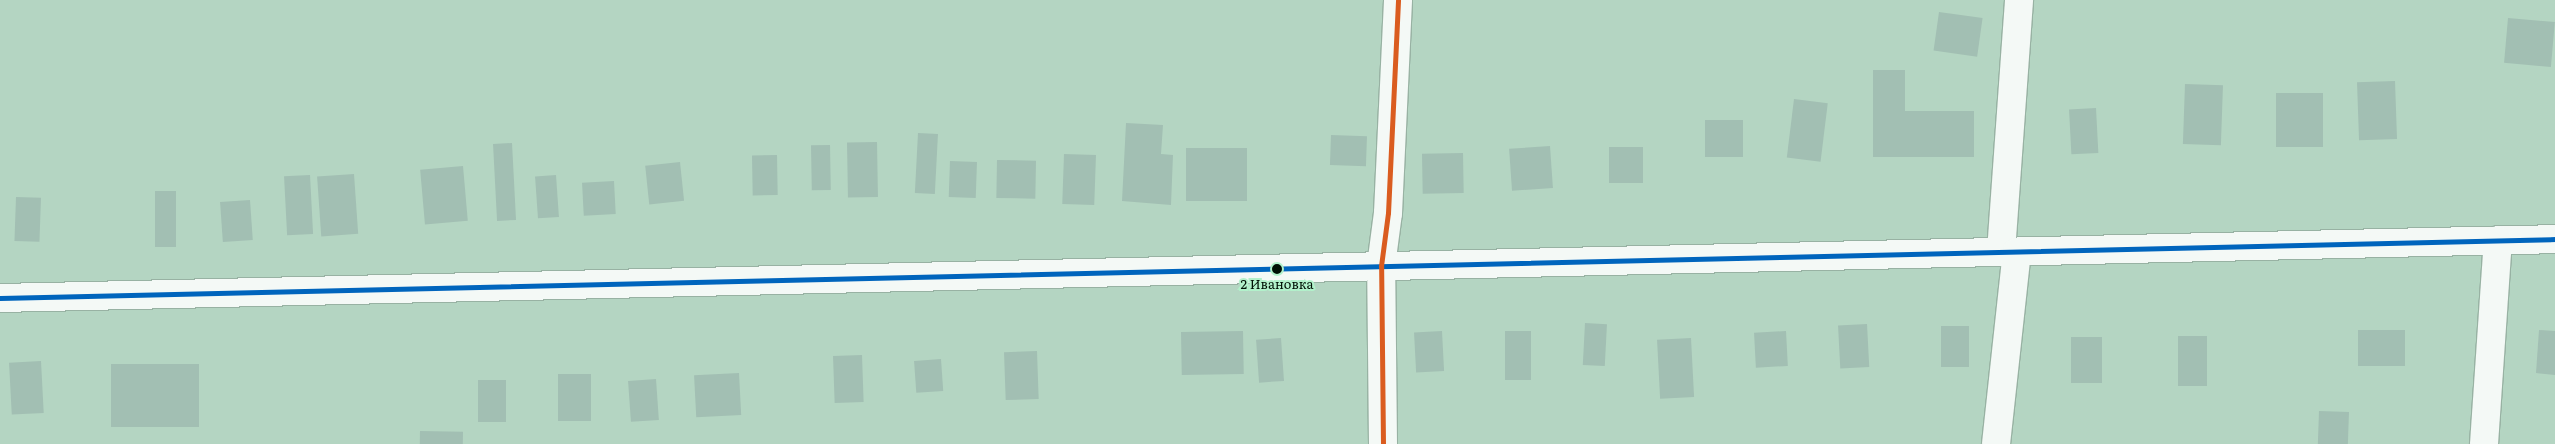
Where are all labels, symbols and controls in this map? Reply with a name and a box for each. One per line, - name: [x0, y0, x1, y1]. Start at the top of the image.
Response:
- marker: 2 Ивановка: [1272, 264, 1282, 274]
- place label: 2 Ивановка: [1240, 276, 1314, 292]

